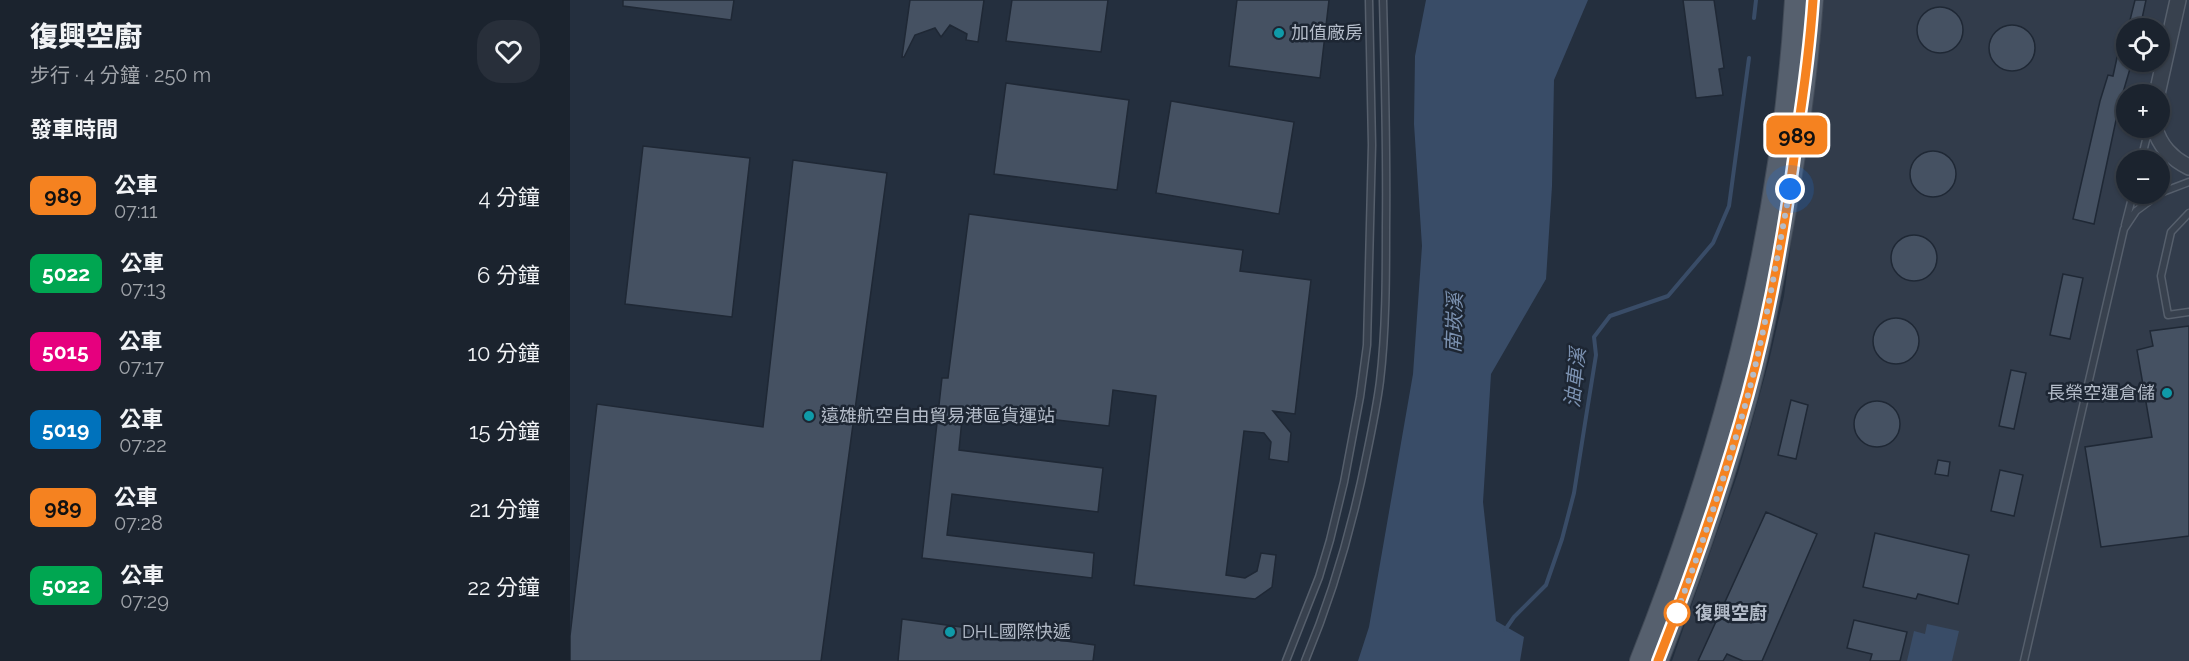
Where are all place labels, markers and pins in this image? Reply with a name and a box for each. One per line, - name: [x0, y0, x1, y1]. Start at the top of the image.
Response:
- place label: 加值廠房: [1291, 22, 1363, 43]
- marker: 加值廠房: [1272, 26, 1286, 40]
- place label: 長榮空運倉儲: [2047, 382, 2155, 403]
- marker: 長榮空運倉儲: [2160, 386, 2174, 400]
- place label: 遠雄航空自由貿易港區貨運站: [821, 405, 1055, 426]
- marker: 遠雄航空自由貿易港區貨運站: [802, 409, 816, 423]
- marker: 復興空廚: [1664, 600, 1690, 626]
- place label: 復興空廚: [1695, 602, 1767, 623]
- place label: DHL國際快遞: [962, 621, 1071, 642]
- marker: DHL國際快遞: [943, 625, 957, 639]

